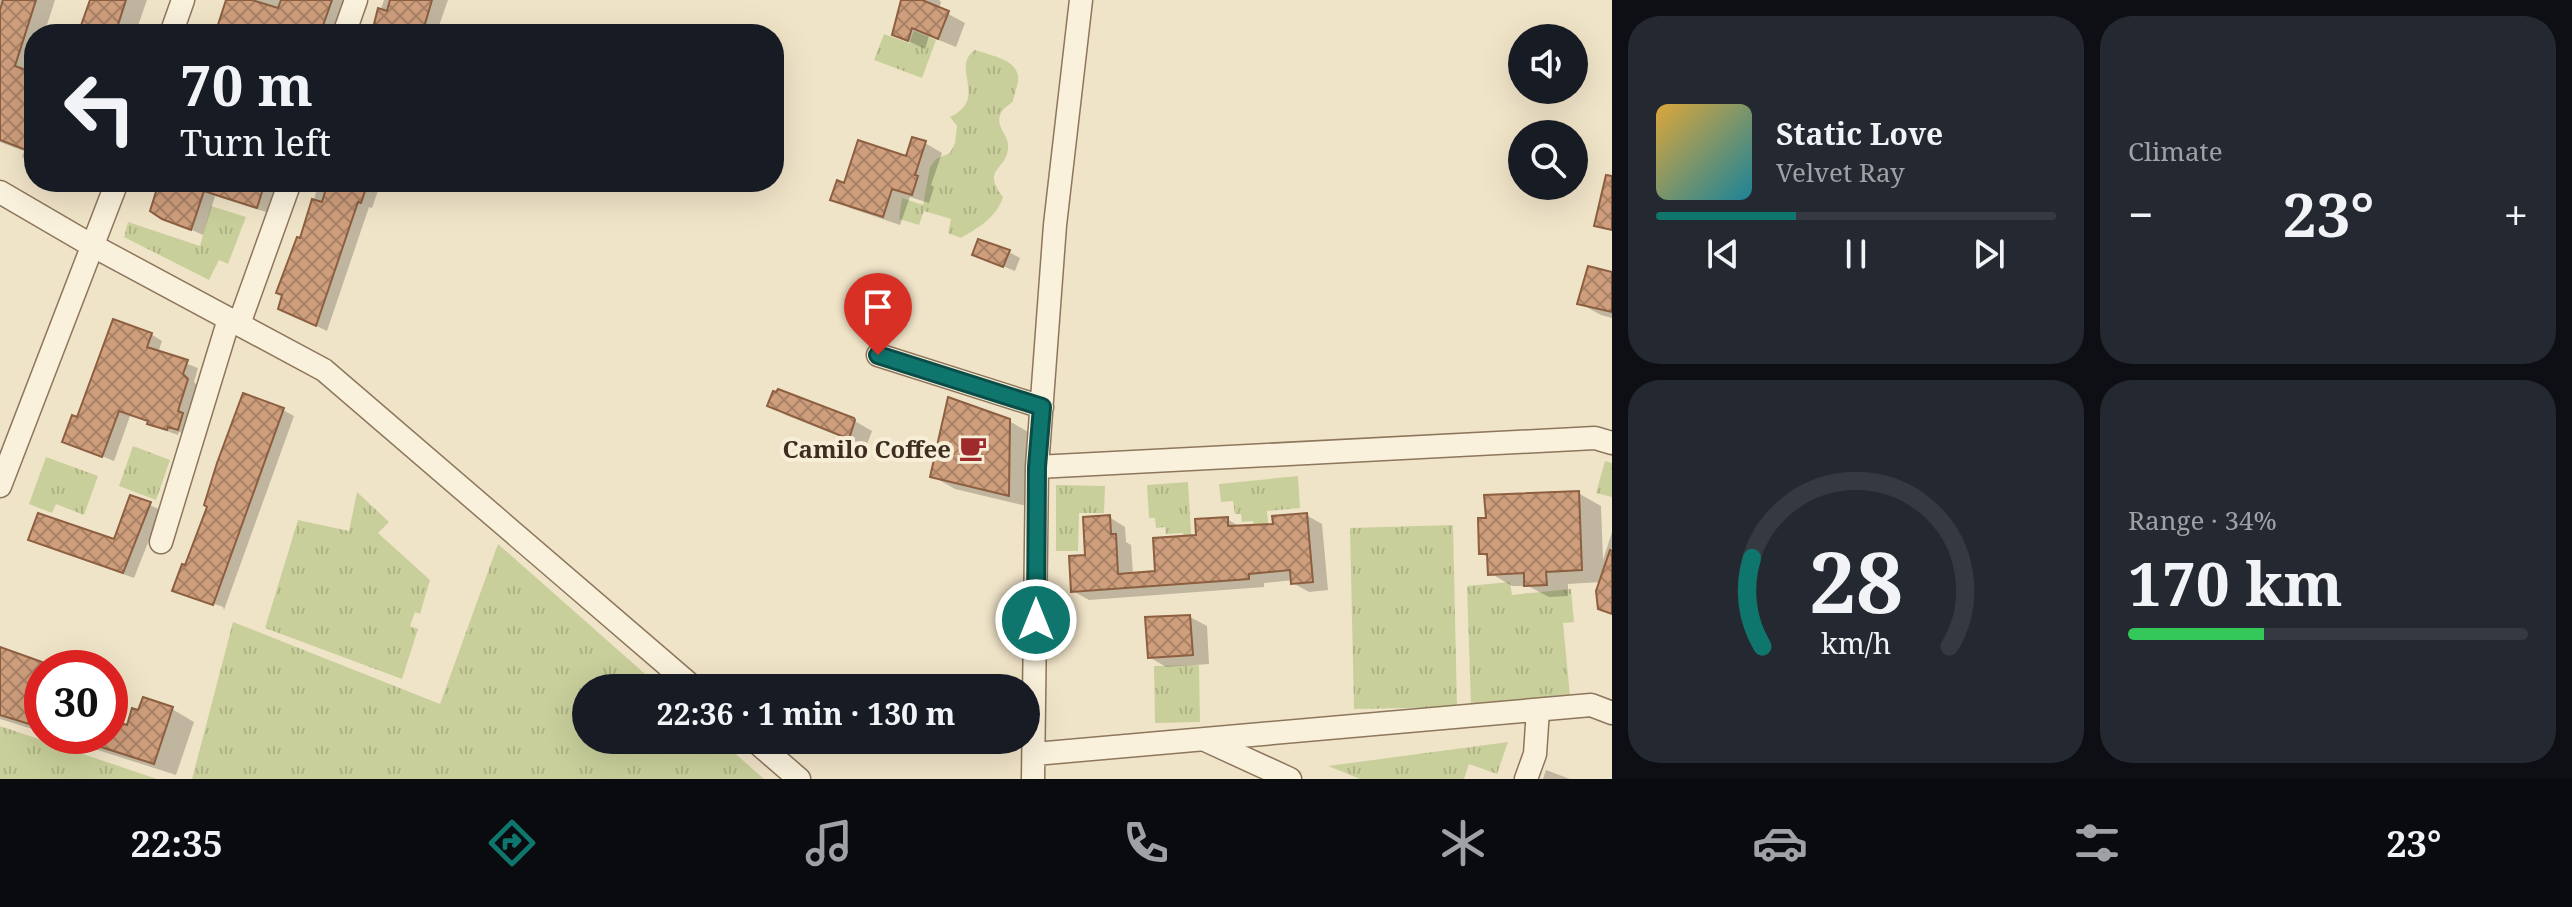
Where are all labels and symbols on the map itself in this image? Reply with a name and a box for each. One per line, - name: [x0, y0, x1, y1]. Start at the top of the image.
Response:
- pin: [844, 273, 912, 355]
- place label: Camilo Coffee: [782, 432, 951, 465]
- cafe icon: Camilo Coffee: [958, 433, 988, 463]
- position arrow: [994, 578, 1078, 662]
- speed limit sign: 30: [24, 650, 128, 754]

